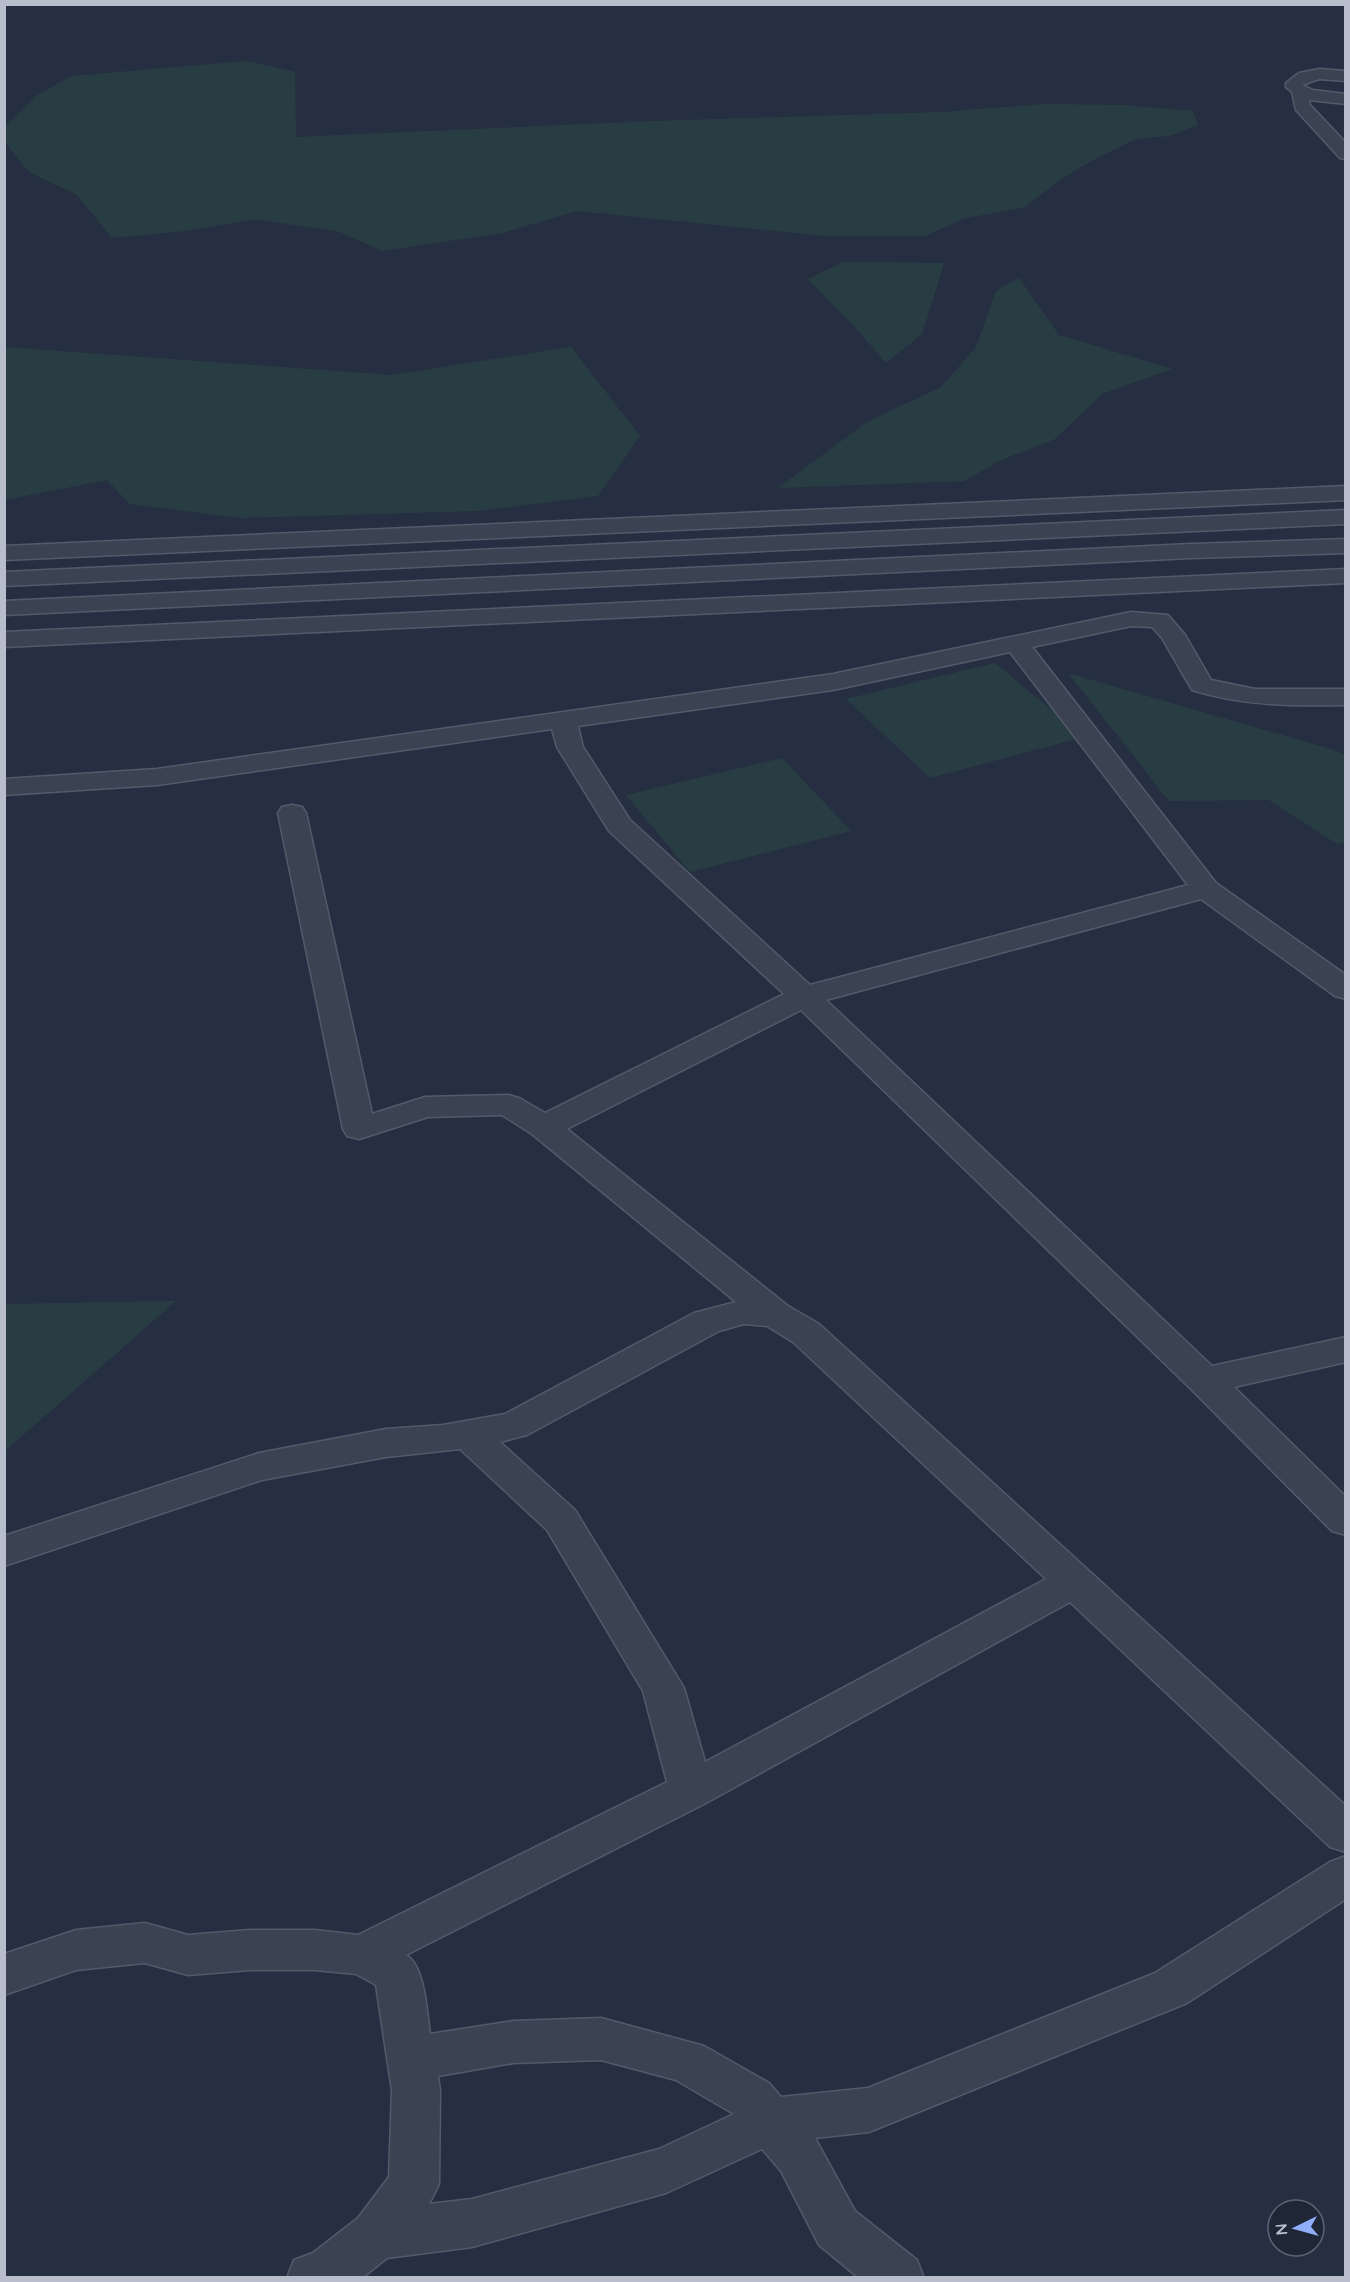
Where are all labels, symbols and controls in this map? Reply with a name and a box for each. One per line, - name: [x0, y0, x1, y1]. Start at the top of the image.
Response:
- north arrow: [1266, 2198, 1326, 2258]
- text: N: [1271, 2223, 1292, 2236]

